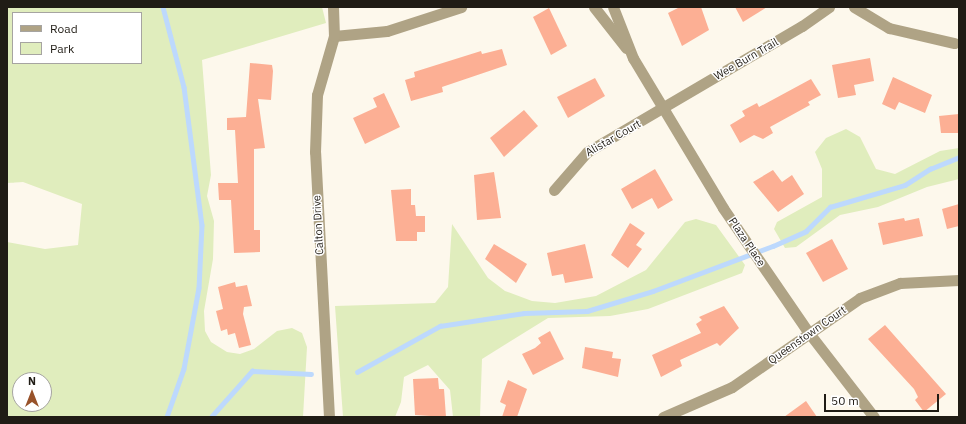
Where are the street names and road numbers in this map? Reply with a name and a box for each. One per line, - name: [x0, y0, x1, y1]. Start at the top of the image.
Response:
- street label: Wee Burn Trail: [712, 35, 780, 83]
- street label: Alistar Court: [583, 117, 643, 159]
- street label: Calton Drive: [310, 195, 326, 255]
- street label: Plaza Place: [726, 215, 768, 269]
- street label: Queenstown Court: [766, 303, 848, 367]

